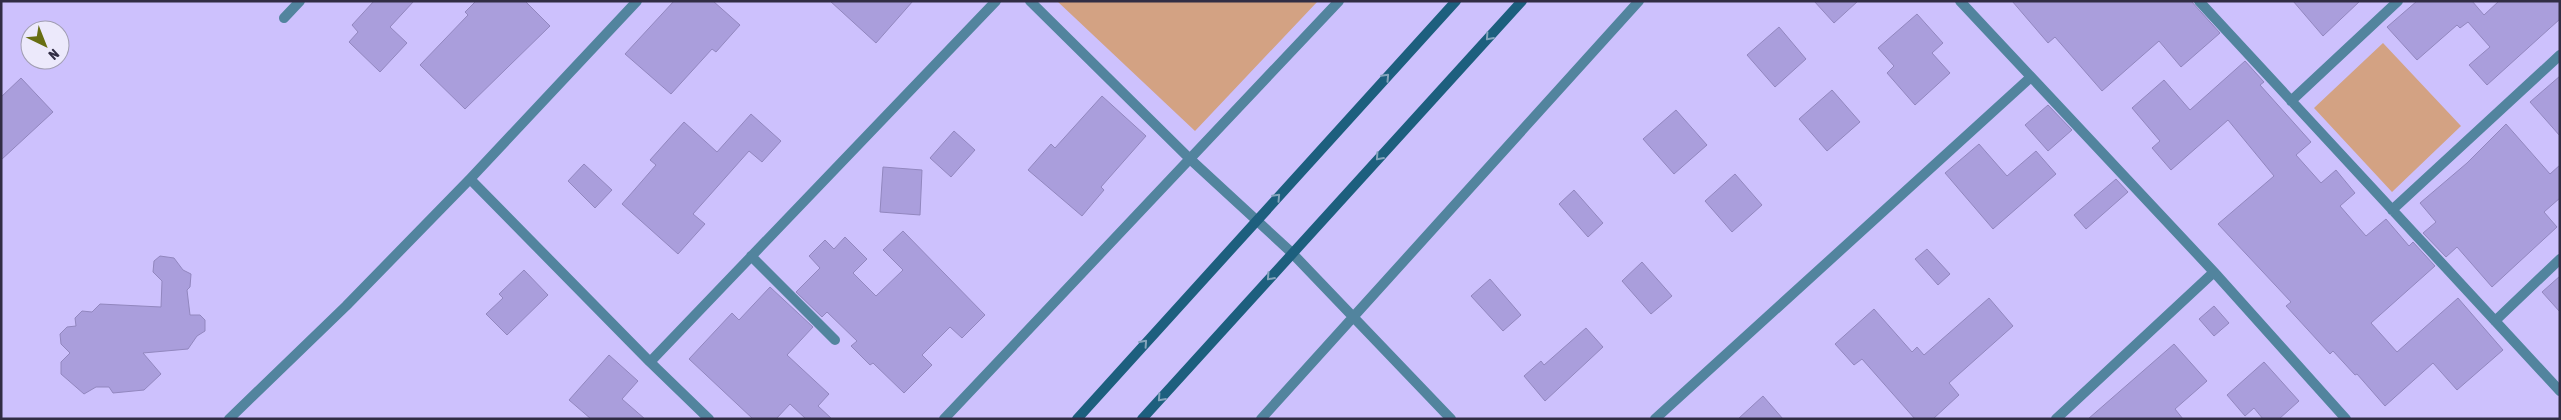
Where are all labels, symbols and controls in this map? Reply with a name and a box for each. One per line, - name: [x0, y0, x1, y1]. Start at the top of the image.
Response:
- north arrow: [20, 20, 70, 70]
- one-way arrow: [1486, 32, 1495, 41]
- text: N: [45, 46, 62, 63]
- one-way arrow: [1381, 74, 1390, 83]
- one-way arrow: [1376, 152, 1385, 161]
- one-way arrow: [1271, 193, 1280, 202]
- one-way arrow: [1266, 272, 1275, 281]
- one-way arrow: [1138, 340, 1147, 349]
- one-way arrow: [1158, 392, 1167, 401]

